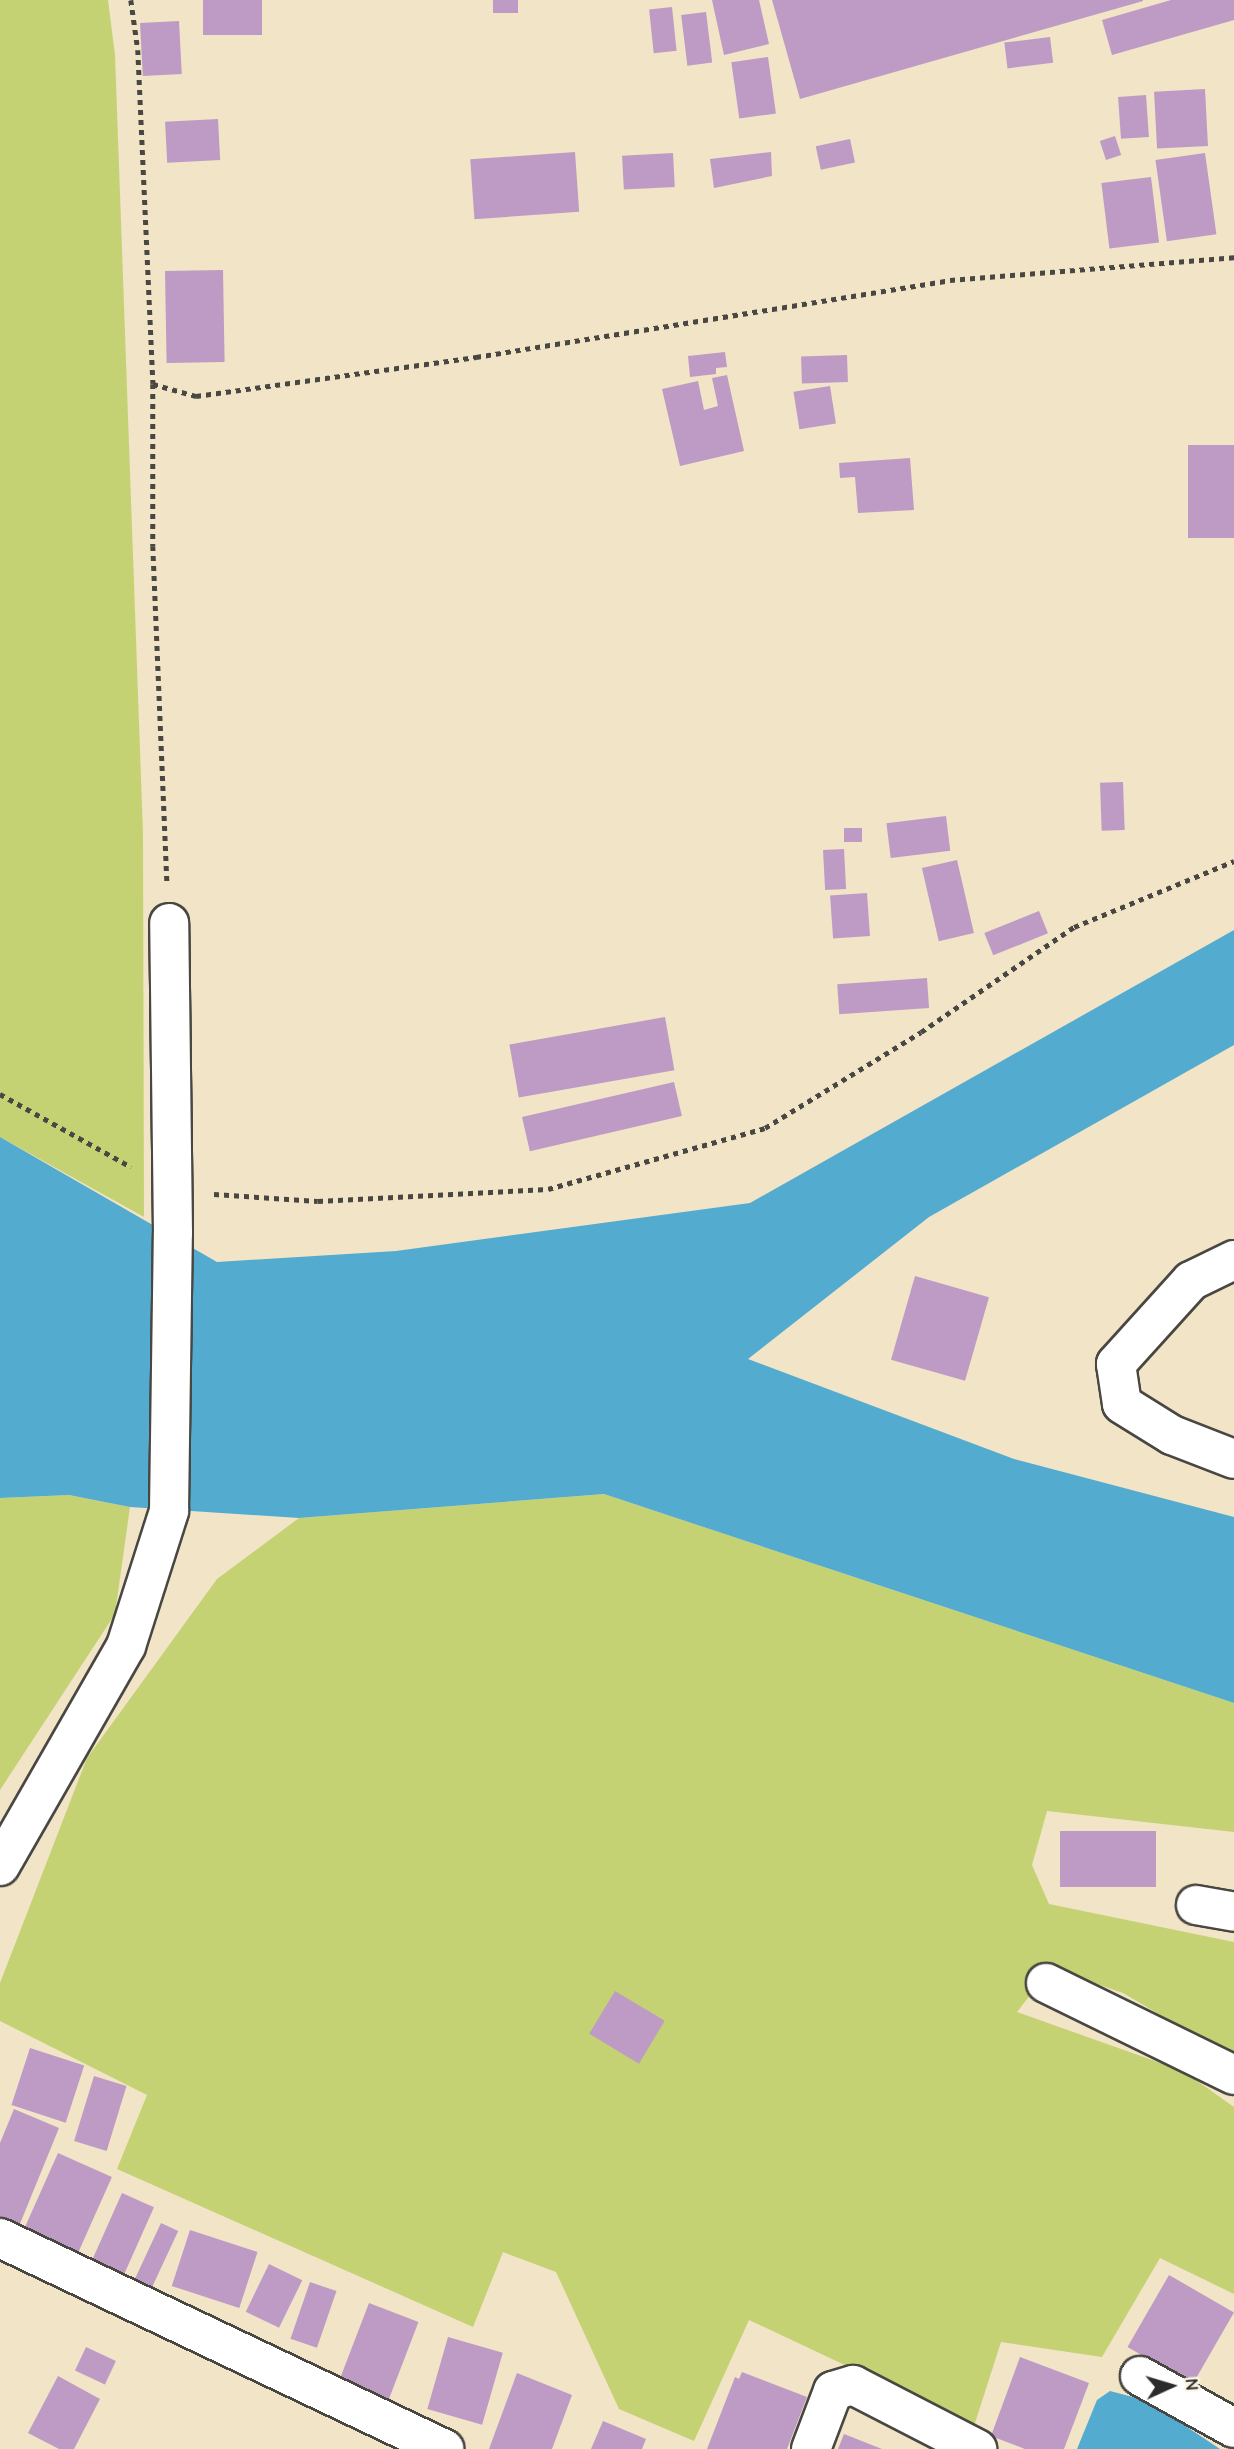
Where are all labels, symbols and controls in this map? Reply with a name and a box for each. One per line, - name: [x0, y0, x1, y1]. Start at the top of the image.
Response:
- north arrow: [1136, 2351, 1206, 2421]
- text: N: [1181, 2378, 1203, 2391]

